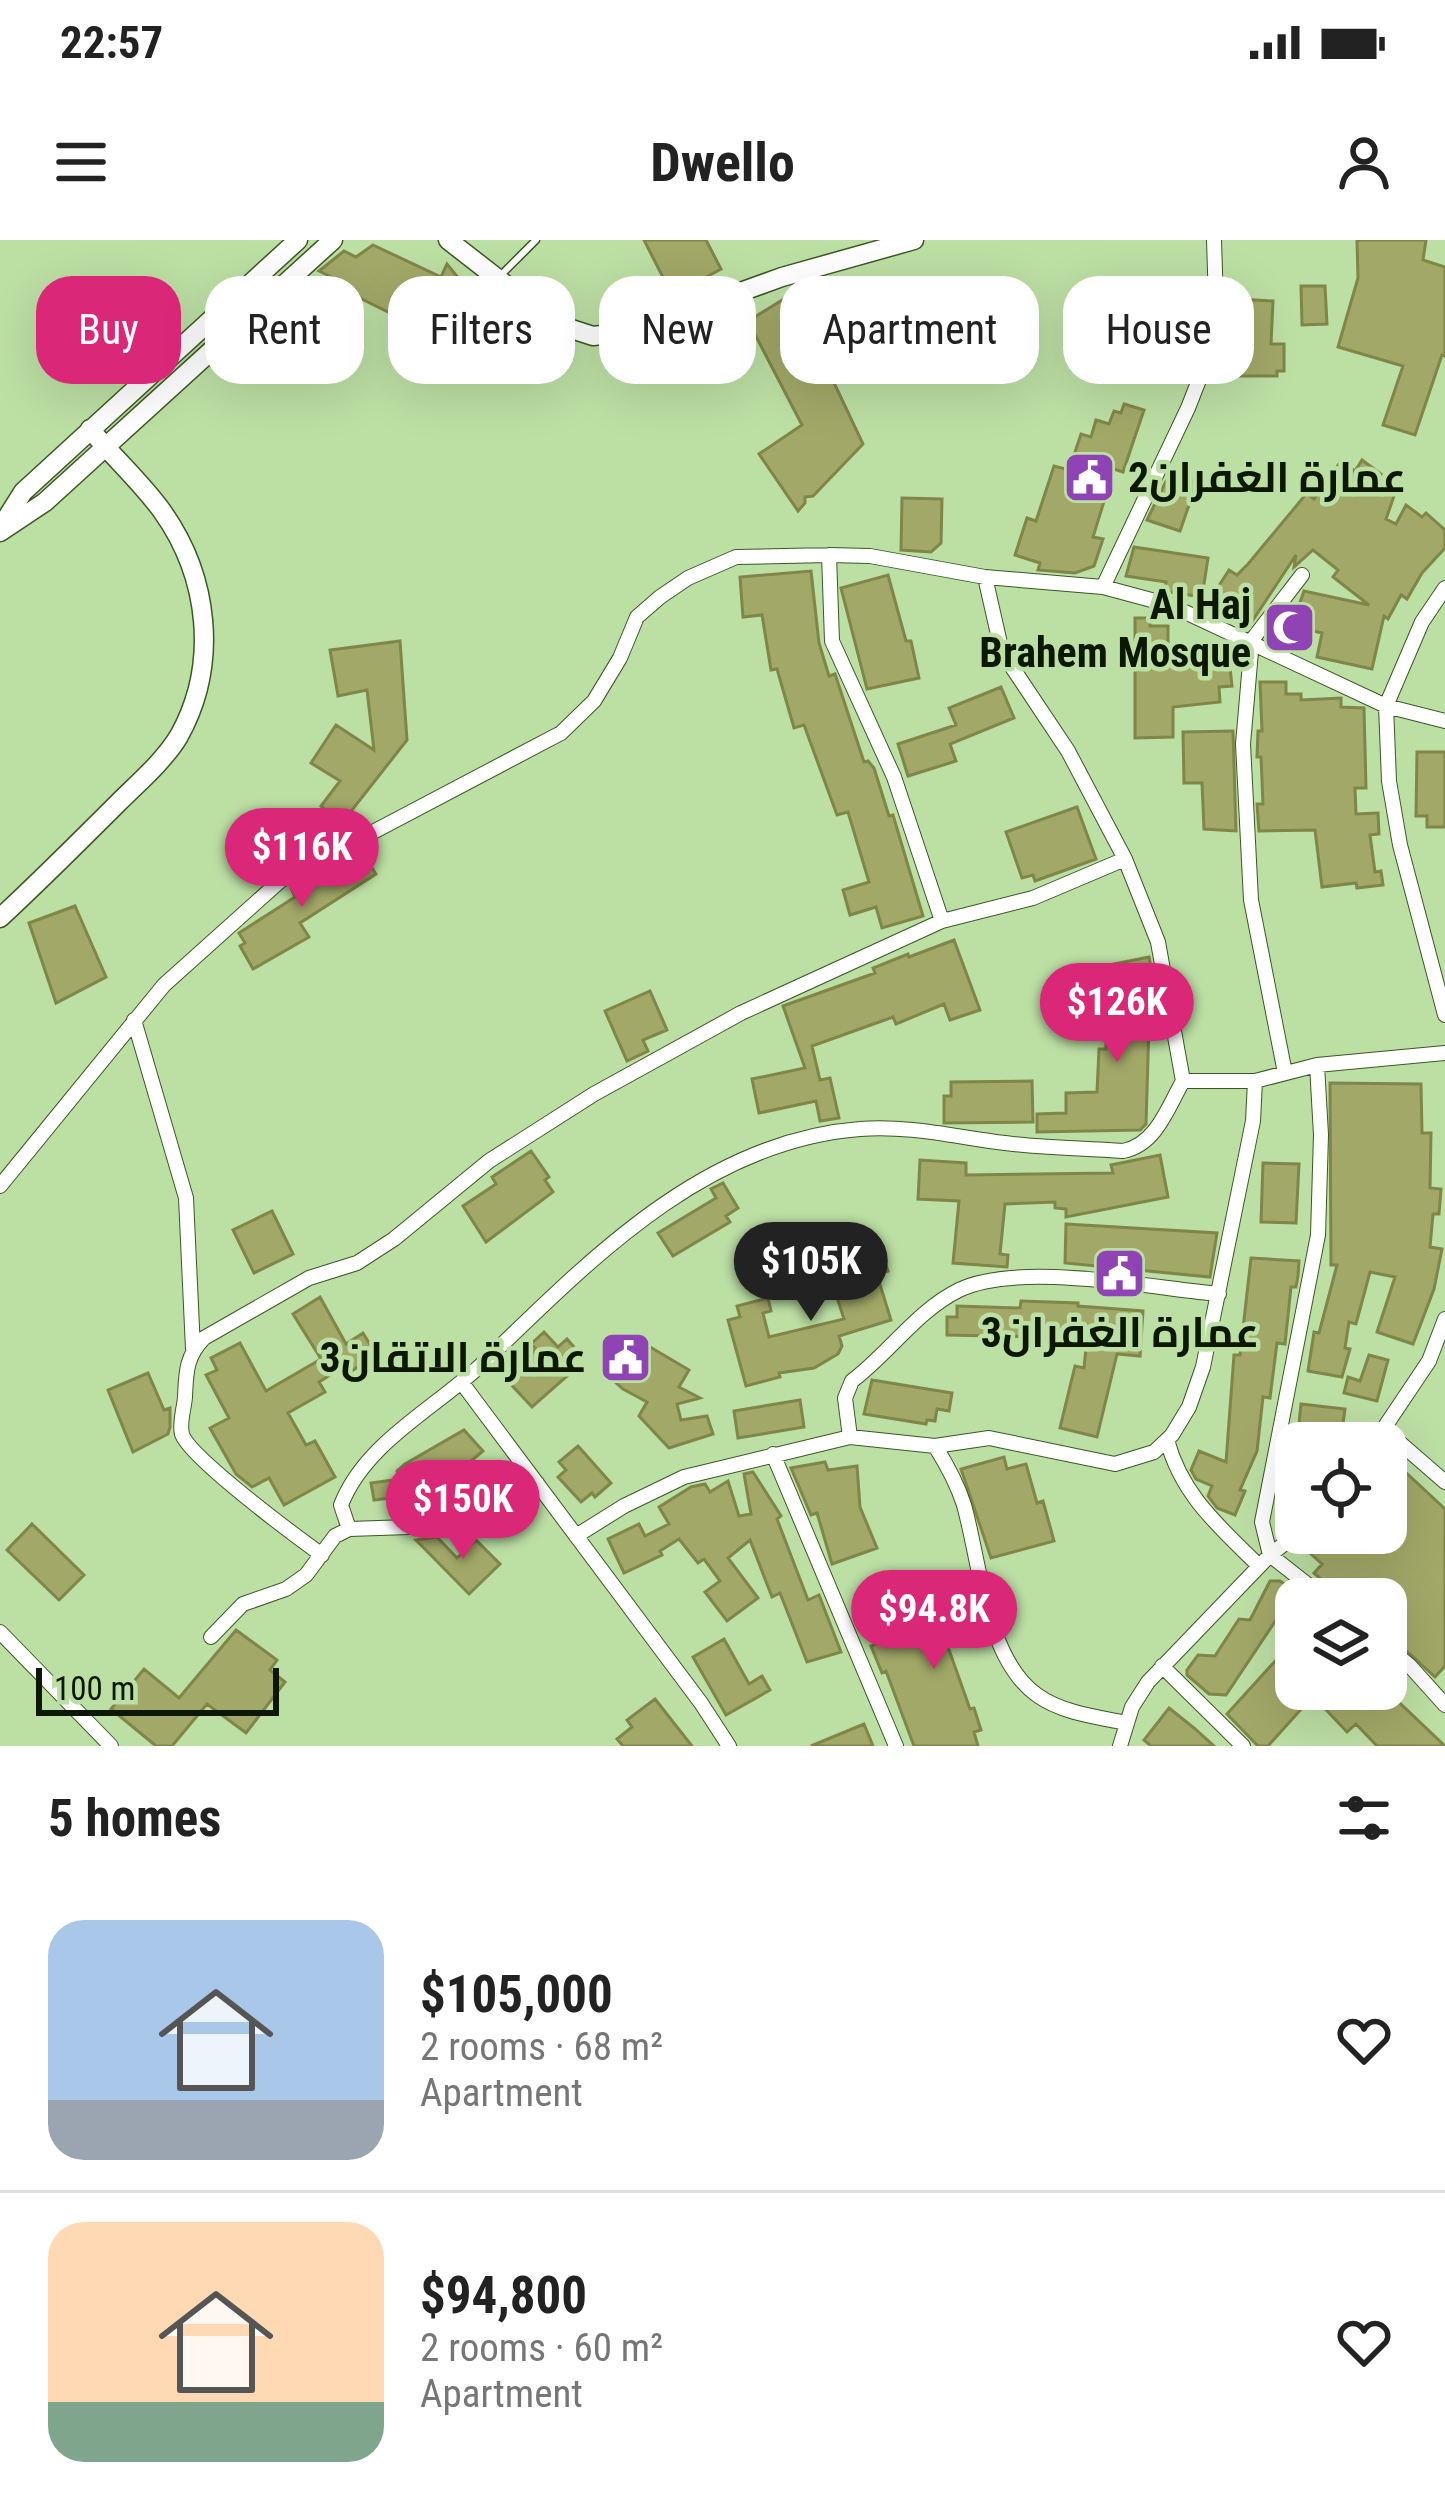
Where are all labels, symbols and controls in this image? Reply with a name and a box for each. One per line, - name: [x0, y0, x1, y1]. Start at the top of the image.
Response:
- text: 22:57: [60, 16, 163, 69]
- icon: menu: [48, 129, 114, 195]
- icon: person: [1331, 129, 1397, 195]
- text: Dwello: [650, 131, 795, 194]
- chip: Buy: [36, 276, 181, 384]
- chip: Rent: [205, 276, 364, 384]
- chip: Filters: [388, 276, 575, 384]
- chip: New: [599, 276, 756, 384]
- chip: Apartment: [780, 276, 1039, 384]
- chip: House: [1063, 276, 1254, 384]
- public building icon: عمارة الغفران2: [1061, 449, 1117, 505]
- place label: عمارة الغفران2: [1128, 453, 1407, 502]
- place label: Al Haj Brahem Mosque: [979, 580, 1251, 677]
- mosque icon: Al Haj Brahem Mosque: [1262, 600, 1318, 656]
- pin: $116K: [218, 808, 386, 910]
- text: $116K: [252, 824, 352, 870]
- pin: $126K: [1033, 963, 1201, 1065]
- text: $126K: [1067, 979, 1167, 1025]
- pin: $105K: [727, 1222, 895, 1324]
- text: $105K: [761, 1238, 861, 1284]
- public building icon: عمارة الغفران3: [1092, 1245, 1148, 1301]
- place label: عمارة الغفران3: [981, 1308, 1259, 1357]
- public building icon: عمارة الاتقان3: [598, 1329, 654, 1385]
- place label: عمارة الاتقان3: [320, 1333, 587, 1382]
- map controls: [1275, 1422, 1407, 1710]
- button: locate: [1275, 1422, 1407, 1554]
- pin: $150K: [379, 1460, 547, 1562]
- text: $150K: [413, 1476, 513, 1522]
- pin: $94.8K: [836, 1570, 1032, 1672]
- button: layers: [1275, 1578, 1407, 1710]
- text: $94.8K: [878, 1586, 990, 1632]
- scale bar: [36, 1662, 279, 1715]
- text: 100 m: [54, 1669, 135, 1708]
- icon: filters: [1331, 1785, 1397, 1851]
- text: 5 homes: [48, 1789, 221, 1848]
- text: $105,000: [420, 1965, 613, 2024]
- icon: home: [144, 1968, 288, 2112]
- icon: heart: [1331, 2007, 1397, 2073]
- text: 2 rooms · 68 m²: [420, 2024, 663, 2070]
- text: Apartment: [420, 2070, 583, 2116]
- text: $94,800: [420, 2266, 587, 2325]
- icon: home: [144, 2270, 288, 2414]
- icon: heart: [1331, 2309, 1397, 2375]
- text: 2 rooms · 60 m²: [420, 2325, 663, 2371]
- text: Apartment: [420, 2371, 583, 2417]

